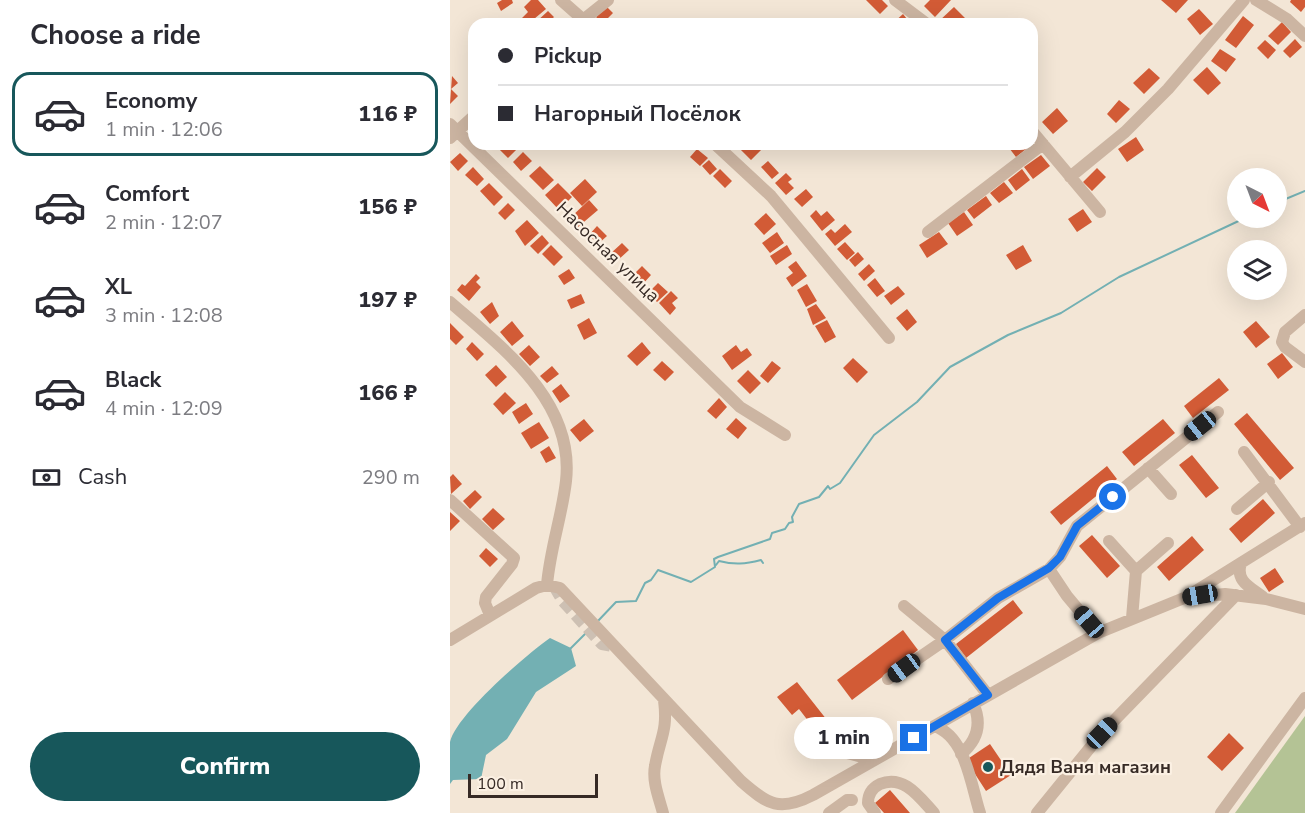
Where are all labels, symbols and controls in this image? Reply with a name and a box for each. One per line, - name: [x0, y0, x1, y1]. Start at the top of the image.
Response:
- text: Choose a ride: [30, 17, 201, 54]
- text: Pickup: [534, 41, 602, 71]
- text: Economy: [105, 86, 197, 116]
- icon: car: [33, 87, 87, 141]
- text: 116 ₽: [358, 99, 417, 129]
- text: Нагорный Посёлок: [534, 99, 741, 129]
- text: 1 min · 12:06: [105, 116, 223, 143]
- north arrow: [1227, 168, 1287, 228]
- map controls: [1227, 168, 1287, 300]
- text: Comfort: [105, 179, 189, 209]
- icon: car: [33, 180, 87, 234]
- text: 156 ₽: [358, 192, 417, 222]
- street label: Насосная улица: [551, 196, 665, 308]
- text: 2 min · 12:07: [105, 209, 223, 236]
- button: layers: [1227, 240, 1287, 300]
- text: XL: [105, 272, 132, 302]
- icon: car: [33, 273, 87, 327]
- text: 197 ₽: [358, 285, 417, 315]
- text: 3 min · 12:08: [105, 302, 223, 329]
- text: Black: [105, 365, 161, 395]
- icon: car: [33, 366, 87, 420]
- text: 166 ₽: [358, 378, 417, 408]
- text: 4 min · 12:09: [105, 395, 223, 422]
- car: [1180, 408, 1220, 444]
- icon: cash: [30, 461, 63, 494]
- text: Cash: [78, 462, 127, 492]
- text: 290 m: [362, 464, 420, 491]
- route start: [1099, 483, 1126, 510]
- car: [1181, 583, 1219, 607]
- car: [1070, 603, 1108, 641]
- car: [884, 650, 924, 686]
- car: [1083, 714, 1121, 752]
- callout: 1 min: [794, 717, 893, 759]
- text: 1 min: [817, 724, 870, 751]
- route end: [900, 724, 927, 751]
- button: Confirm: [30, 732, 420, 801]
- place label: Дядя Ваня магазин: [1000, 755, 1171, 779]
- marker: Дядя Ваня магазин: [981, 760, 995, 774]
- scale bar: [468, 771, 598, 798]
- text: 100 m: [477, 773, 524, 795]

